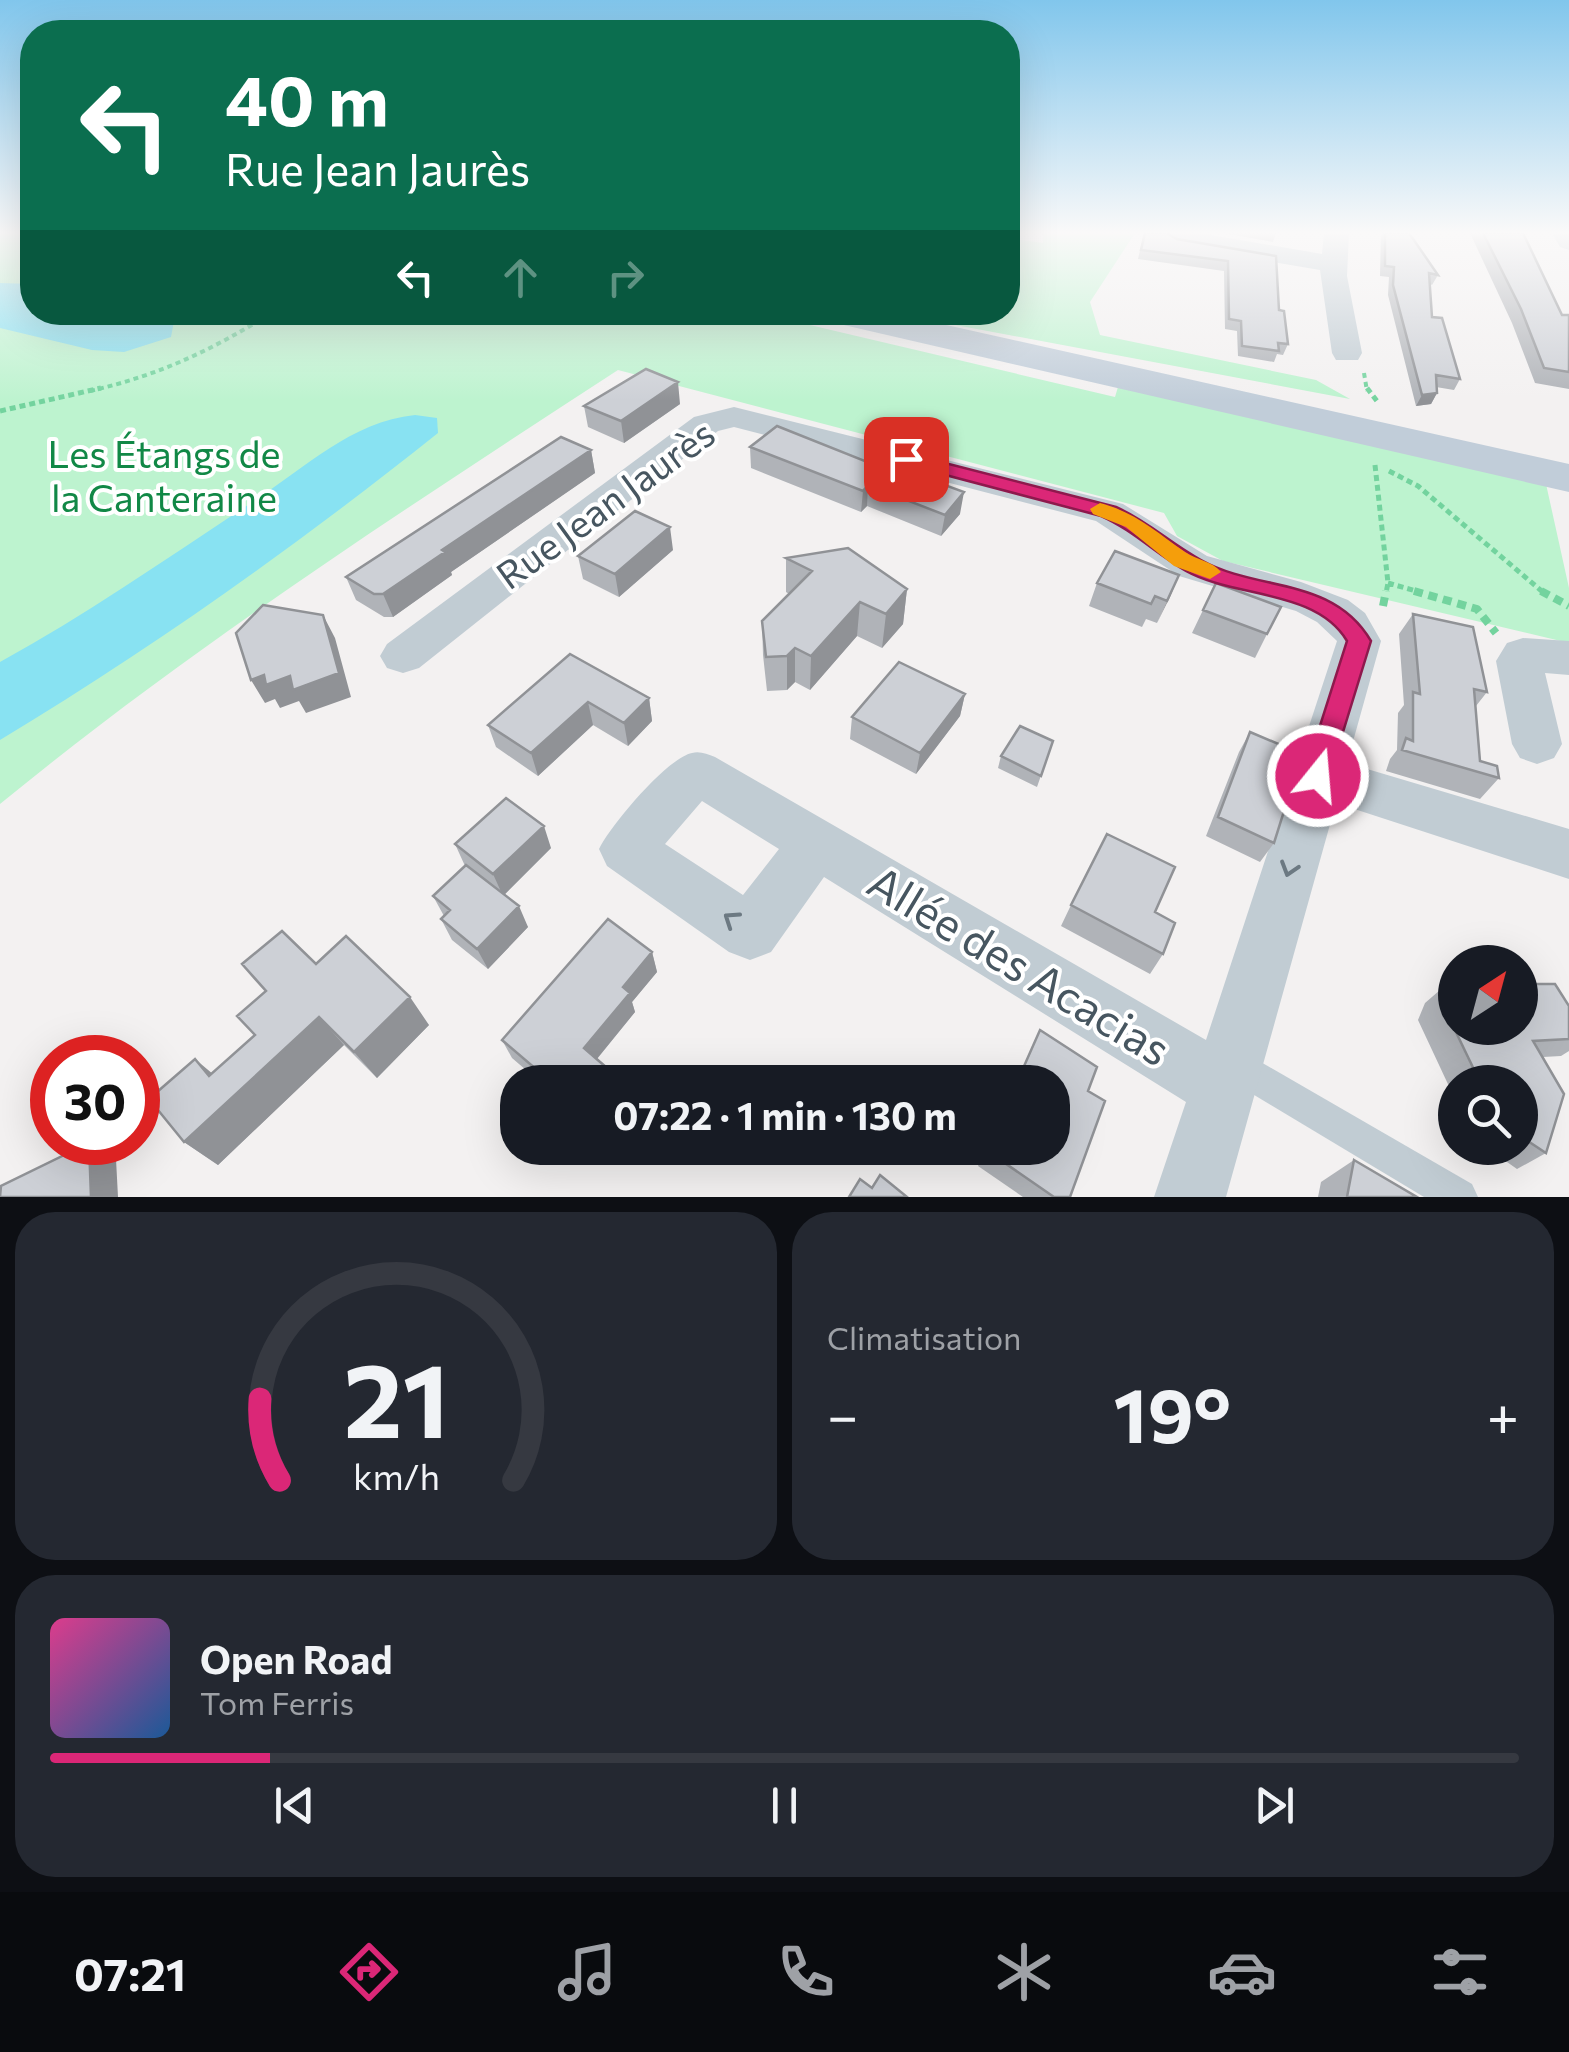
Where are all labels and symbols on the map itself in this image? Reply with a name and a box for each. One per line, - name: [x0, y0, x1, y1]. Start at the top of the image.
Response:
- street label: Rue Jean Jaurès: [486, 408, 723, 598]
- pin: [864, 417, 949, 502]
- park label: Les Étangs de la Canteraine: [48, 429, 280, 520]
- position arrow: [1266, 724, 1370, 828]
- street label: Allée des Acacias: [859, 852, 1181, 1076]
- one-way arrow: [1280, 860, 1301, 877]
- one-way arrow: [724, 912, 742, 931]
- north arrow: [1438, 945, 1538, 1045]
- speed limit sign: 30: [30, 1035, 160, 1165]

